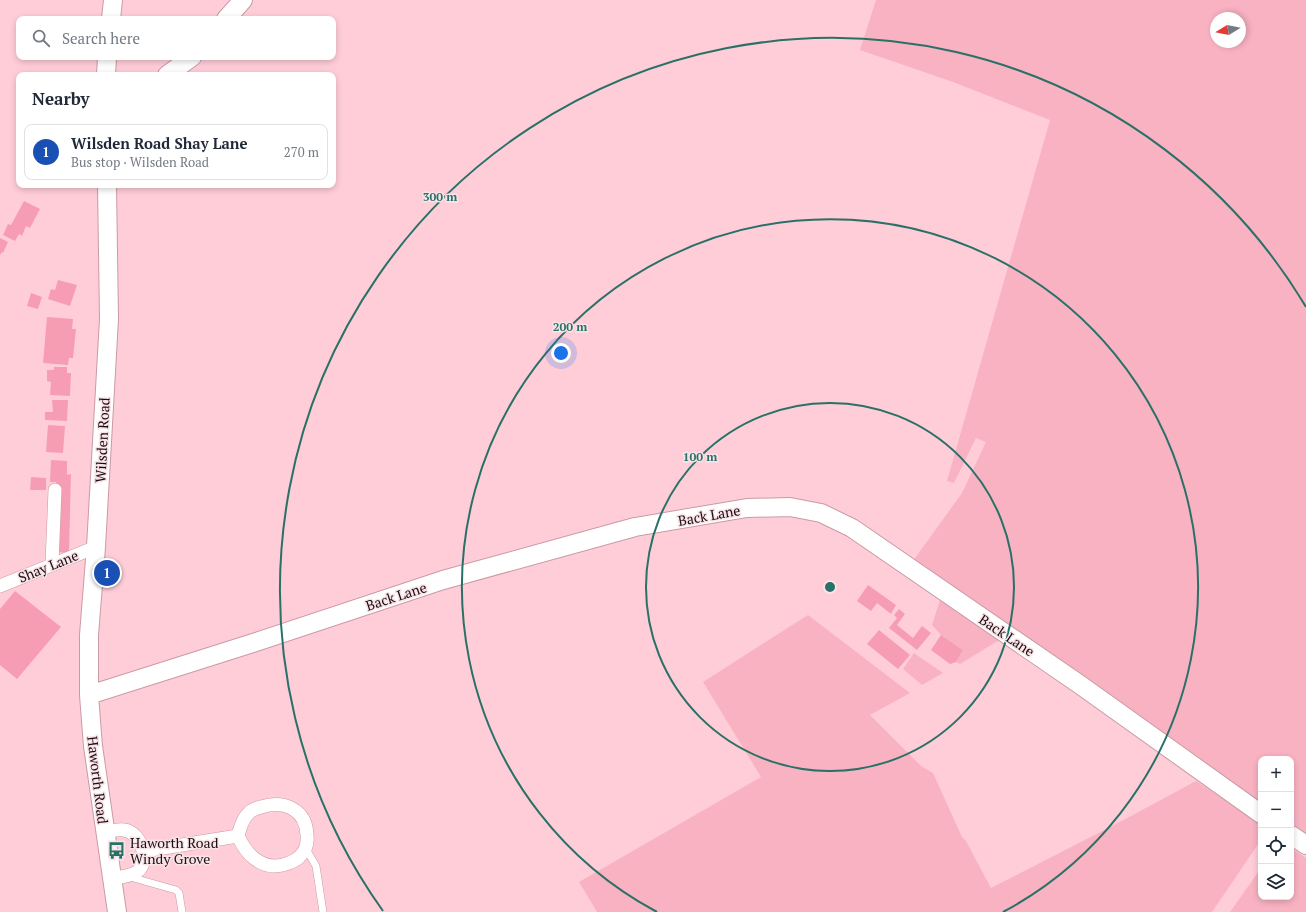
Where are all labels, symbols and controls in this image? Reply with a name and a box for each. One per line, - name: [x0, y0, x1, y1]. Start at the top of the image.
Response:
- north arrow: [1210, 12, 1246, 48]
- search box: [16, 16, 336, 60]
- icon: search: [30, 27, 52, 49]
- text: Search here: [62, 28, 140, 48]
- text: Nearby: [32, 87, 90, 110]
- text: Wilsden Road Shay Lane: [71, 133, 248, 153]
- text: 1: [42, 143, 50, 161]
- text: 270 m: [284, 143, 319, 161]
- text: Bus stop · Wilsden Road: [71, 153, 209, 171]
- text: 300 m: [423, 189, 457, 204]
- text: 200 m: [553, 319, 587, 334]
- your location: [551, 343, 571, 363]
- street label: Wilsden Road: [90, 397, 114, 483]
- text: 100 m: [683, 449, 717, 464]
- street label: Back Lane: [676, 500, 742, 530]
- street label: Shay Lane: [15, 545, 81, 587]
- pin: 1: [94, 558, 120, 588]
- street label: Back Lane: [363, 577, 429, 615]
- centre of rings: [823, 580, 837, 594]
- street label: Back Lane: [976, 610, 1038, 660]
- street label: Haworth Road: [83, 735, 113, 825]
- map controls: [1258, 756, 1294, 900]
- button: +: [1258, 756, 1294, 792]
- button: −: [1258, 792, 1294, 828]
- button: locate: [1258, 828, 1294, 864]
- place label: Haworth Road Windy Grove: [130, 833, 219, 868]
- bus stop icon: Haworth Road Windy Grove: [107, 840, 127, 860]
- button: layers: [1258, 864, 1294, 900]

